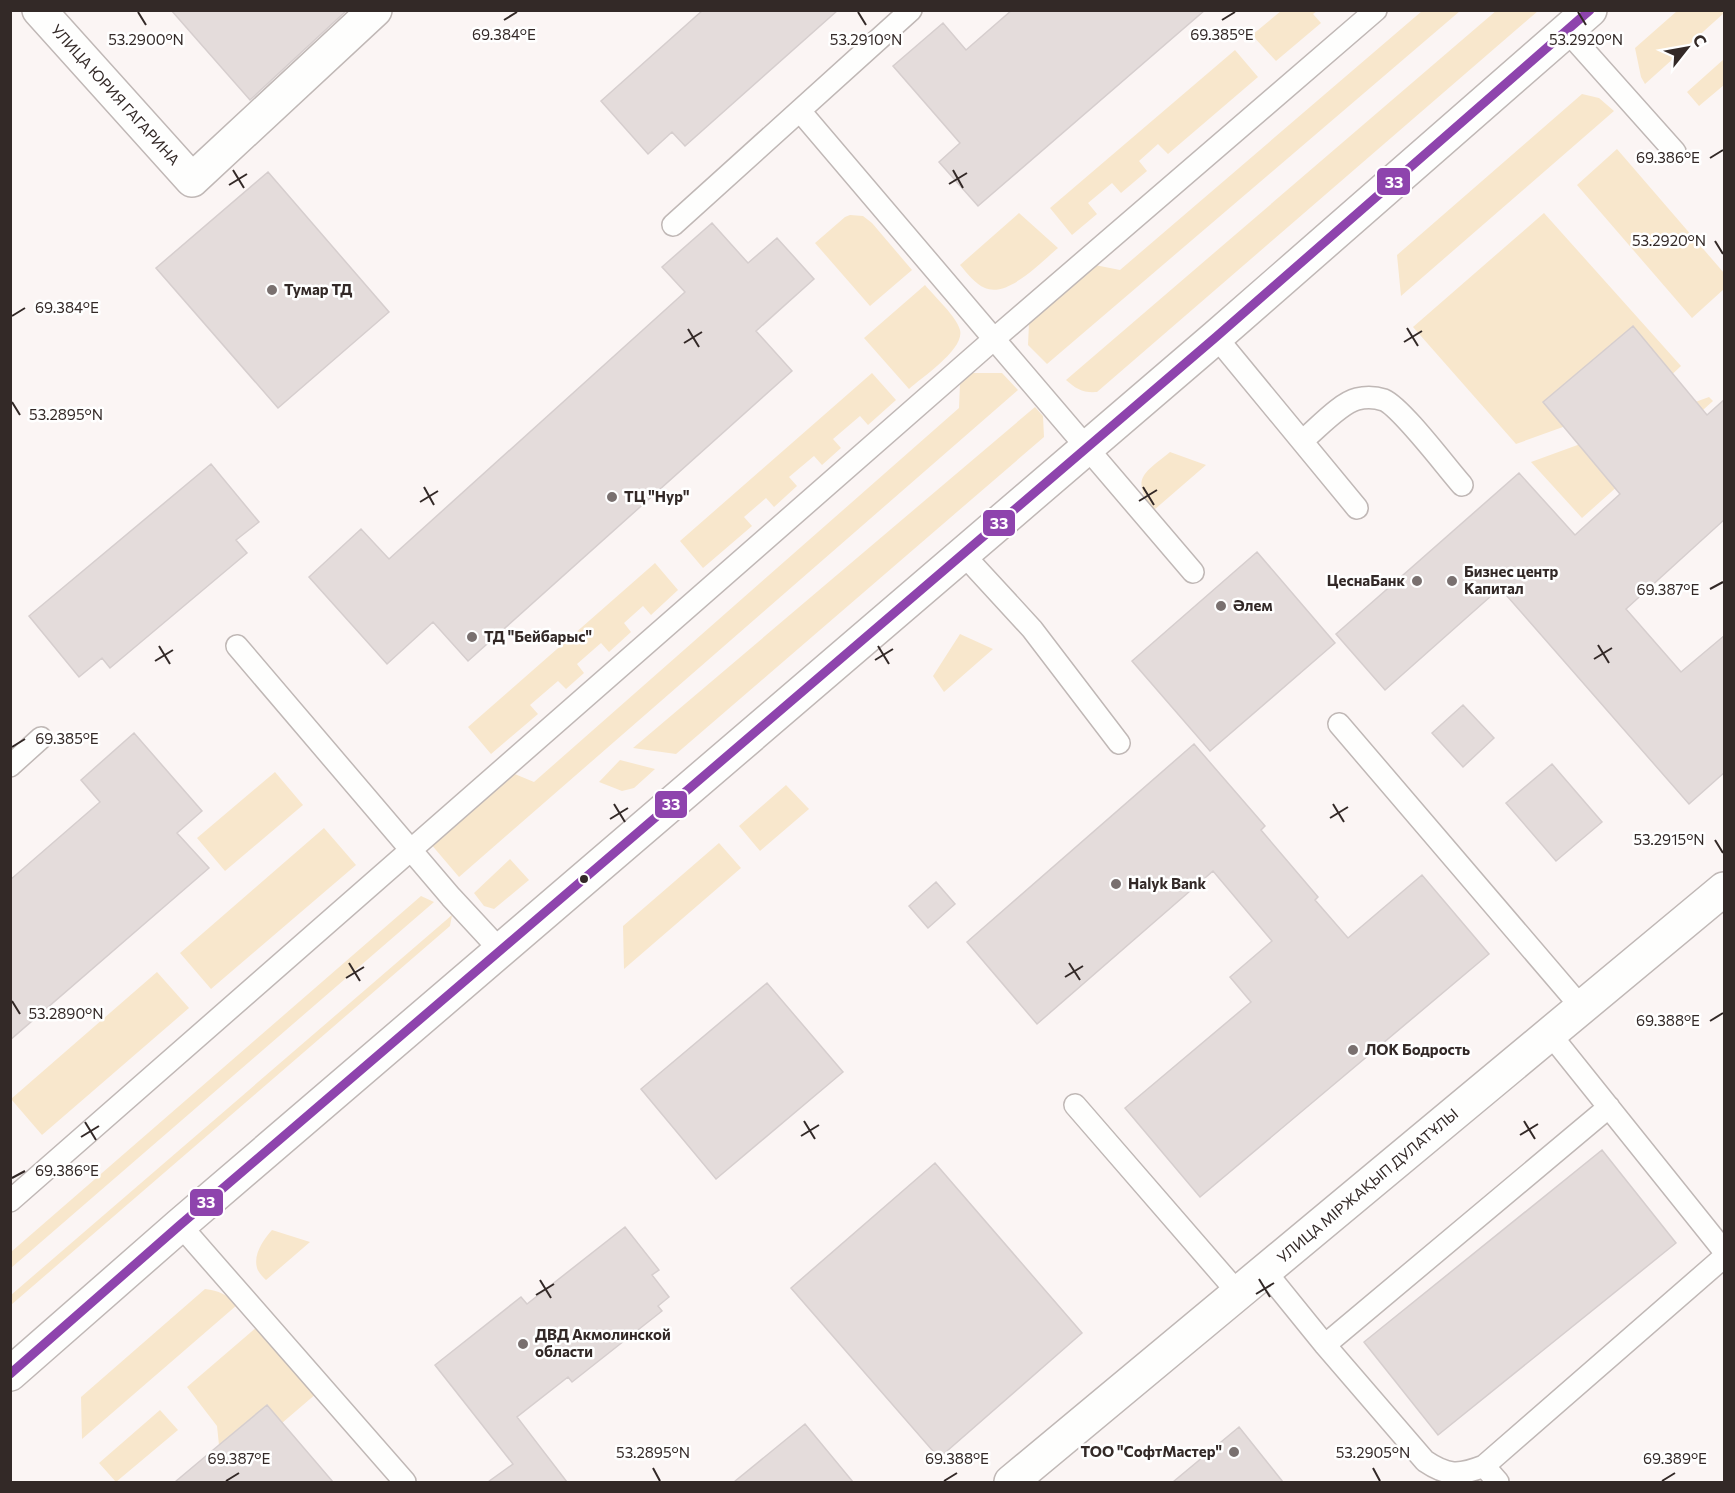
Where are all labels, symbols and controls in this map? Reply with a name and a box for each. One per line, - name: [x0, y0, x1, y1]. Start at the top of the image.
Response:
- north arrow: [1657, 18, 1717, 78]
- street label: УЛИЦА ЮРИЯ ГАГАРИНА: [48, 20, 184, 168]
- text: 69.384°E: [472, 25, 536, 43]
- text: 69.385°E: [1190, 25, 1254, 43]
- text: 53.2900°N: [108, 30, 184, 48]
- text: 53.2910°N: [830, 30, 902, 48]
- text: 53.2920°N: [1549, 30, 1623, 48]
- text: С: [1689, 30, 1711, 50]
- text: 69.386°E: [1636, 148, 1700, 166]
- line badge: 33: [1376, 167, 1411, 196]
- text: 33: [1385, 172, 1403, 191]
- text: 53.2920°N: [1632, 231, 1706, 249]
- place label: Тумар ТД: [284, 280, 352, 298]
- marker: Тумар ТД: [265, 283, 279, 297]
- text: 69.384°E: [35, 298, 99, 316]
- text: 53.2895°N: [29, 405, 103, 423]
- place label: ТЦ "Нур": [624, 487, 690, 505]
- marker: ТЦ "Нур": [605, 490, 619, 504]
- line badge: 33: [982, 509, 1016, 537]
- text: 33: [990, 513, 1008, 532]
- place label: Бизнес центр Капитал: [1464, 562, 1558, 597]
- place label: ЦеснаБанк: [1327, 571, 1405, 589]
- marker: ЦеснаБанк: [1410, 574, 1424, 588]
- marker: Бизнес центр Капитал: [1445, 574, 1459, 588]
- text: 69.387°E: [1637, 580, 1700, 598]
- place label: Әлем: [1233, 596, 1273, 614]
- marker: Әлем: [1214, 599, 1228, 613]
- place label: ТД "Бейбарыс": [484, 627, 592, 645]
- marker: ТД "Бейбарыс": [465, 630, 479, 644]
- text: 69.385°E: [35, 729, 99, 747]
- line badge: 33: [654, 790, 688, 819]
- text: 33: [662, 794, 680, 813]
- text: 53.2915°N: [1633, 830, 1705, 848]
- unlabelled marker: [578, 873, 590, 885]
- place label: Halyk Bank: [1128, 874, 1206, 892]
- marker: Halyk Bank: [1109, 877, 1123, 891]
- text: 53.2890°N: [28, 1004, 104, 1022]
- text: 69.388°E: [1636, 1011, 1700, 1029]
- place label: ЛОК Бодрость: [1365, 1040, 1470, 1058]
- marker: ЛОК Бодрость: [1346, 1043, 1360, 1057]
- street label: УЛИЦА МІРЖАҚЫП ДУЛАТҰЛЫ: [1273, 1104, 1461, 1266]
- text: 69.386°E: [35, 1161, 99, 1179]
- line badge: 33: [189, 1188, 224, 1217]
- text: 33: [197, 1192, 215, 1211]
- place label: ДВД Акмолинской области: [535, 1325, 671, 1360]
- marker: ДВД Акмолинской области: [516, 1337, 530, 1351]
- place label: ТОО "СофтМастер": [1080, 1442, 1222, 1460]
- text: 53.2895°N: [616, 1443, 690, 1461]
- text: 53.2905°N: [1336, 1443, 1410, 1461]
- marker: ТОО "СофтМастер": [1227, 1445, 1241, 1459]
- text: 69.387°E: [208, 1449, 271, 1467]
- text: 69.388°E: [925, 1449, 989, 1467]
- text: 69.389°E: [1643, 1449, 1707, 1467]

